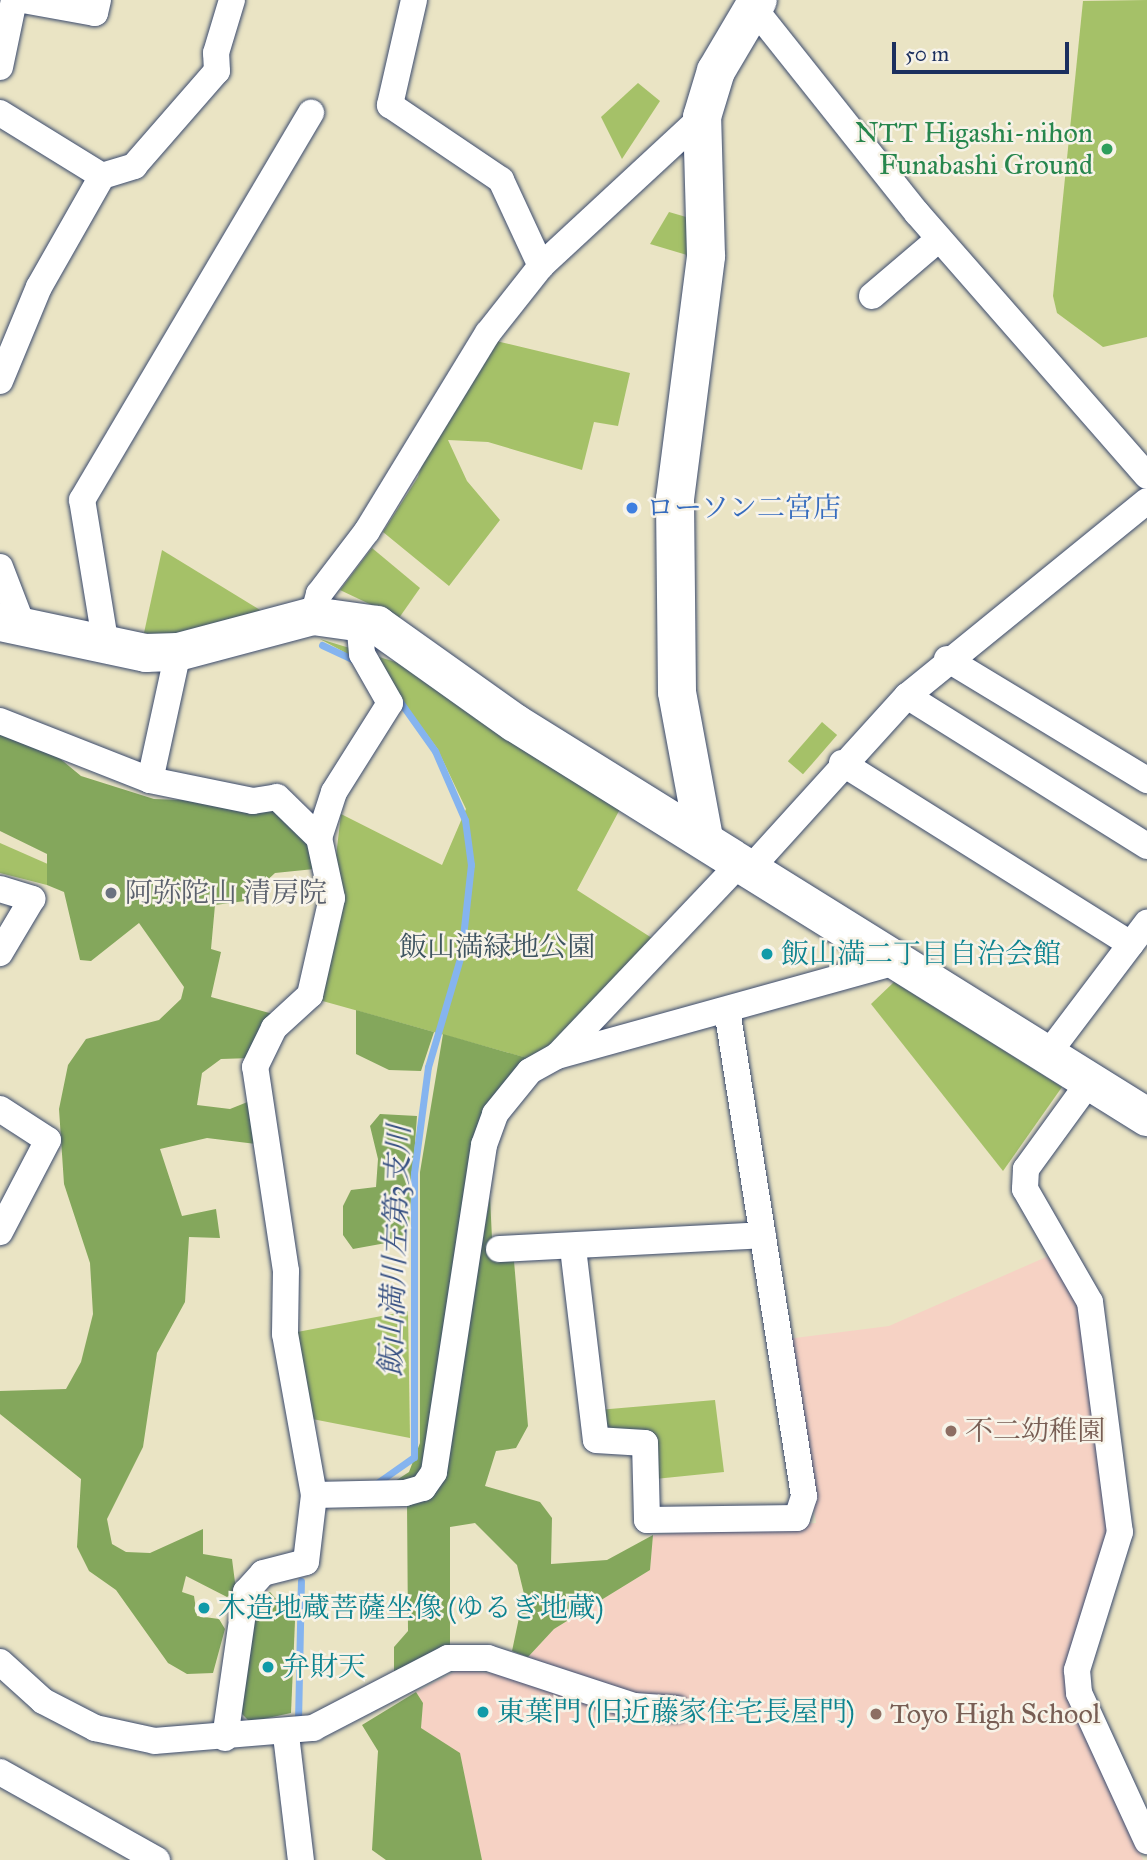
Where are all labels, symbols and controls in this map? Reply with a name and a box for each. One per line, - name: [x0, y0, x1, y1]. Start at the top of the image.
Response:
- scale bar: [895, 28, 1072, 72]
- text: 50 m: [905, 41, 949, 67]
- place label: NTT Higashi-nihon Funabashi Ground: [855, 116, 1093, 182]
- marker: NTT Higashi-nihon Funabashi Ground: [1099, 141, 1115, 157]
- place label: ローソン二宮店: [646, 491, 842, 525]
- marker: ローソン二宮店: [624, 500, 640, 516]
- place label: 阿弥陀山 清房院: [125, 876, 327, 910]
- marker: 阿弥陀山 清房院: [103, 885, 119, 901]
- park label: 飯山満緑地公園: [399, 930, 595, 964]
- place label: 飯山満二丁目自治会館: [781, 937, 1061, 971]
- marker: 飯山満二丁目自治会館: [759, 946, 775, 962]
- water label: 飯山満川左第3支川: [373, 1124, 417, 1378]
- place label: 不二幼稚園: [965, 1414, 1105, 1448]
- marker: 不二幼稚園: [943, 1423, 959, 1439]
- place label: 木造地蔵菩薩坐像 (ゆるぎ地蔵): [218, 1591, 604, 1625]
- marker: 木造地蔵菩薩坐像 (ゆるぎ地蔵): [196, 1600, 212, 1616]
- place label: 弁財天: [282, 1650, 366, 1684]
- marker: 弁財天: [260, 1659, 276, 1675]
- place label: 東葉門 (旧近藤家住宅長屋門): [497, 1695, 855, 1729]
- place label: Toyo High School: [890, 1697, 1100, 1731]
- marker: 東葉門 (旧近藤家住宅長屋門): [475, 1704, 491, 1720]
- marker: Toyo High School: [868, 1706, 884, 1722]

